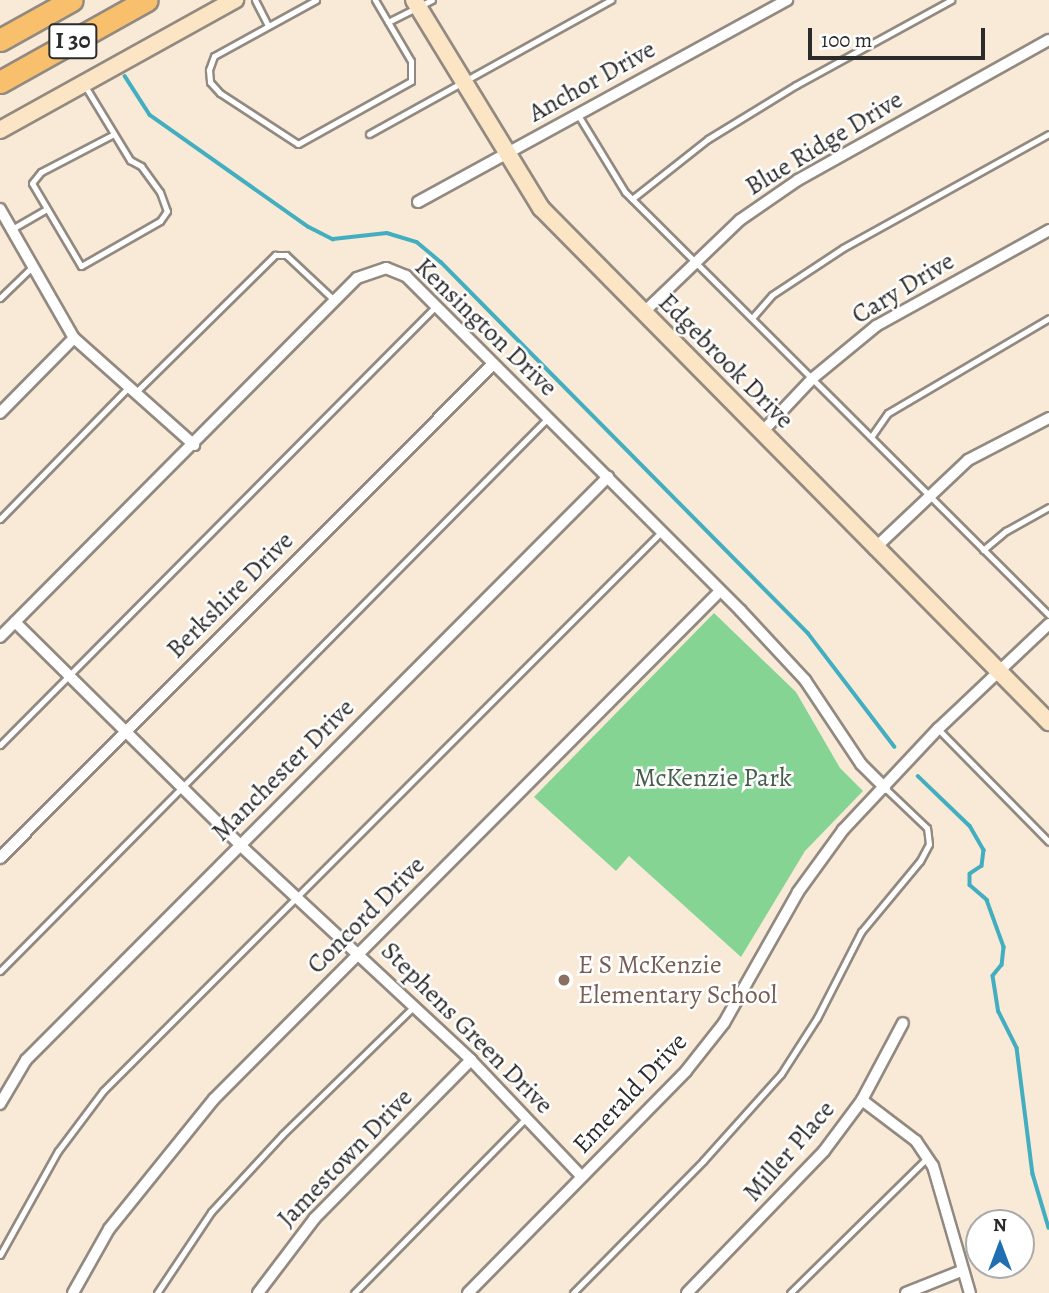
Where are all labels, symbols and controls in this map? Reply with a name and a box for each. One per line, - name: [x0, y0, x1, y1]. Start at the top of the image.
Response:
- scale bar: [811, 14, 988, 58]
- road number: I 30: [47, 20, 99, 61]
- text: 100 m: [821, 26, 872, 54]
- street label: Anchor Drive: [523, 33, 661, 129]
- street label: Blue Ridge Drive: [740, 84, 908, 202]
- street label: Cary Drive: [846, 245, 960, 331]
- street label: Kensington Drive: [408, 251, 564, 403]
- street label: Edgebrook Drive: [652, 287, 800, 435]
- street label: Berkshire Drive: [160, 525, 300, 665]
- street label: Manchester Drive: [205, 692, 361, 848]
- park label: McKenzie Park: [634, 762, 792, 794]
- street label: Concord Drive: [301, 850, 431, 980]
- street label: Stephens Green Drive: [374, 935, 560, 1121]
- place label: E S McKenzie Elementary School: [578, 949, 777, 1010]
- marker: E S McKenzie Elementary School: [556, 972, 572, 988]
- street label: Emerald Drive: [566, 1026, 694, 1160]
- street label: Jamestown Drive: [271, 1082, 419, 1234]
- street label: Miller Place: [737, 1094, 841, 1208]
- north arrow: [965, 1209, 1035, 1279]
- text: N: [993, 1212, 1007, 1238]

